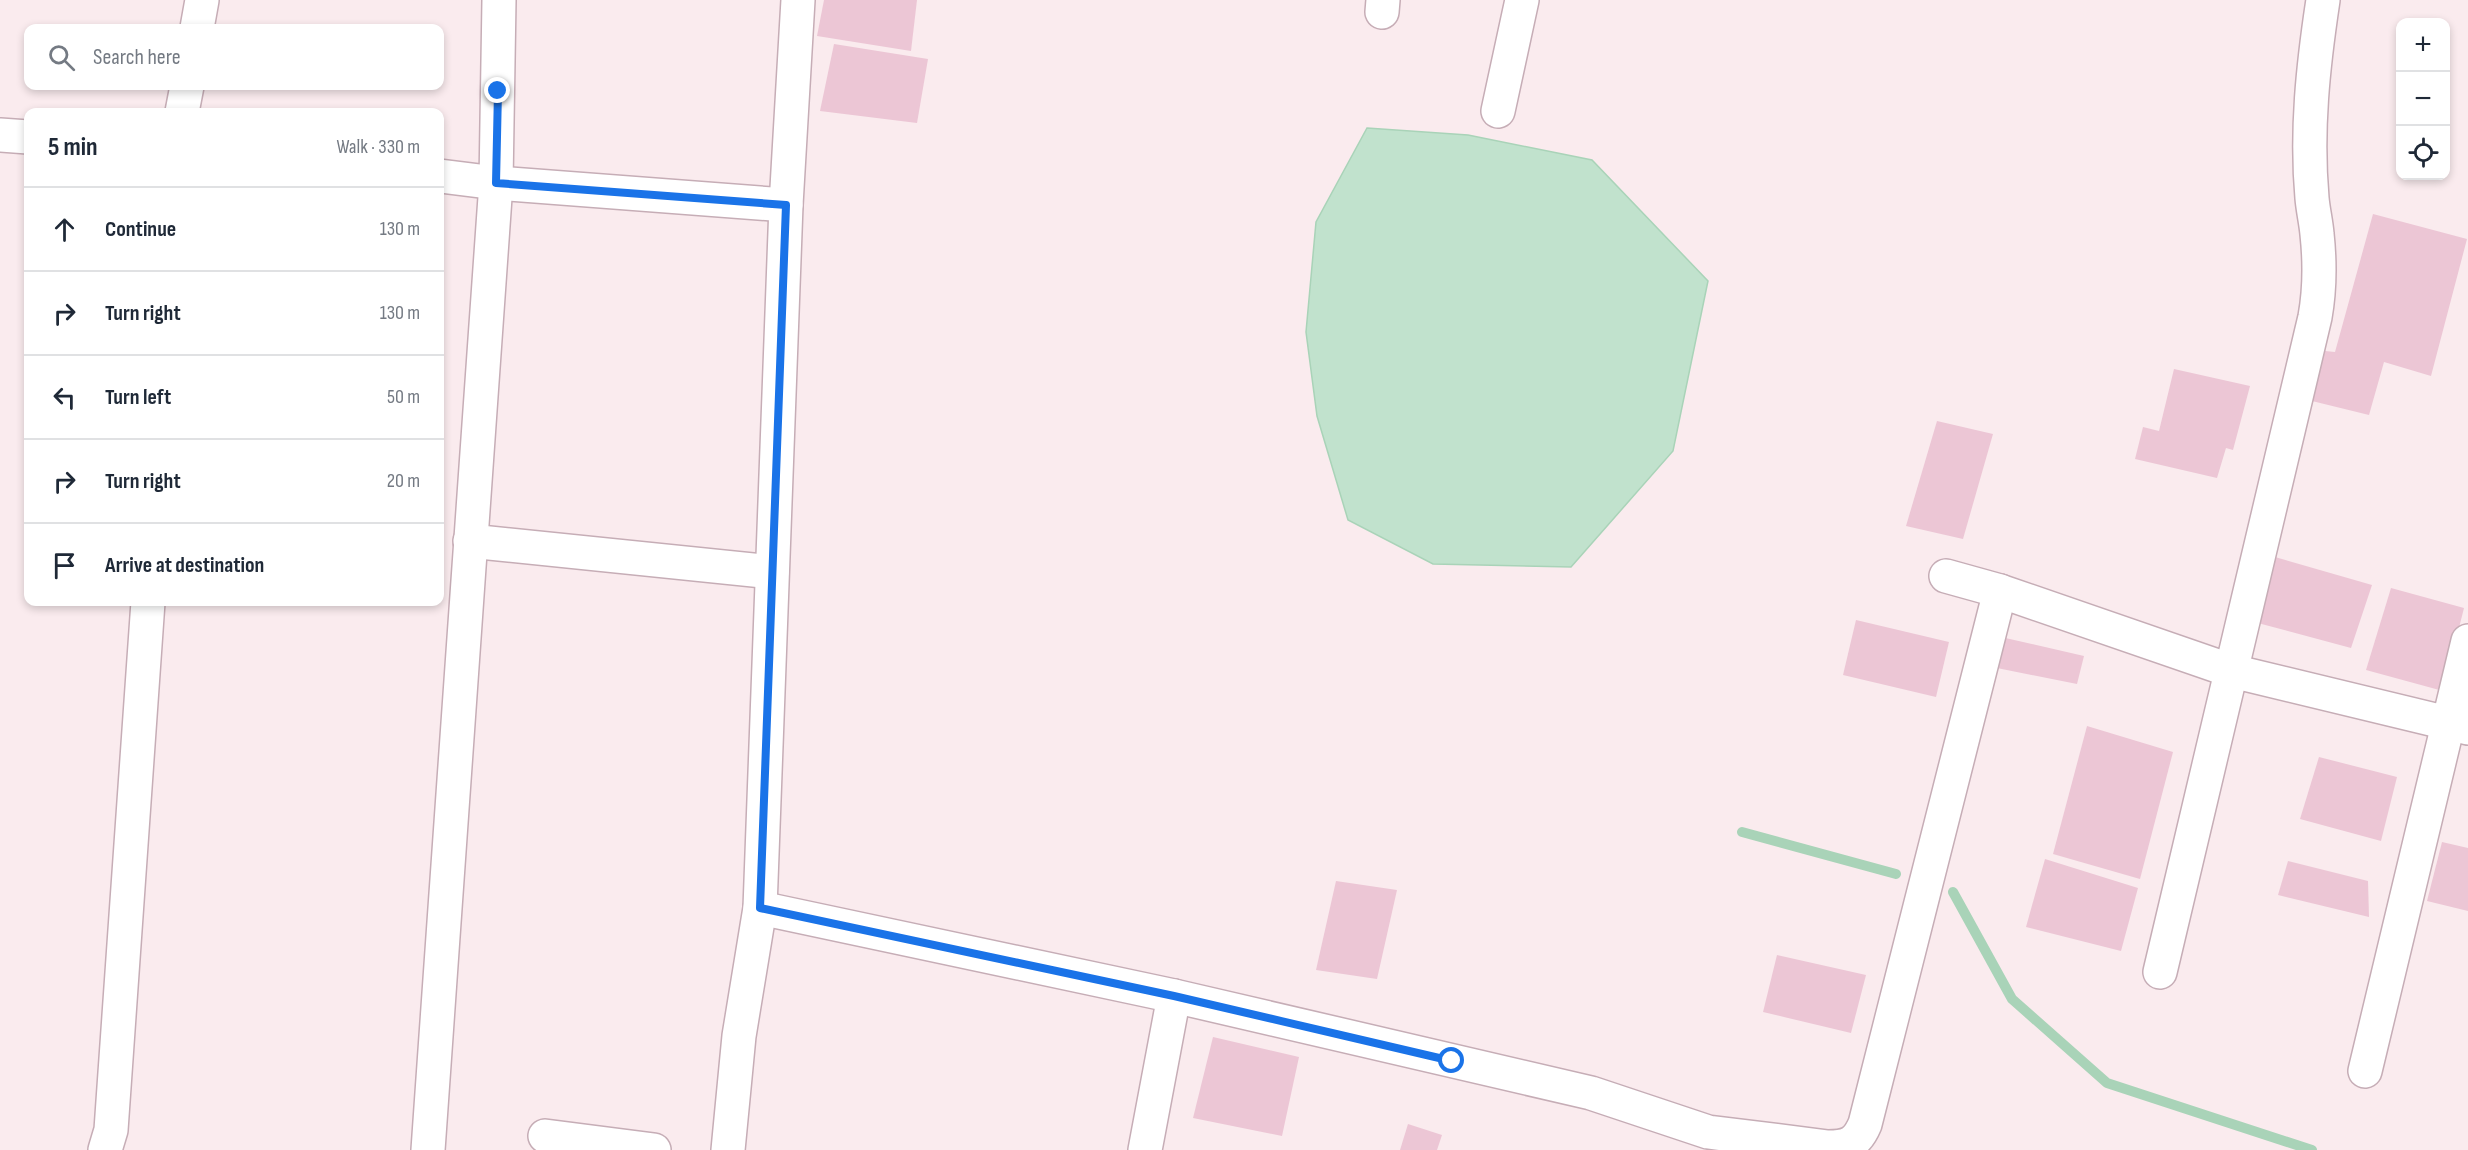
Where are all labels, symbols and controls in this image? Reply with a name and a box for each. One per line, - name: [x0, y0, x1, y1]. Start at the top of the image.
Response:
- map controls: [2396, 18, 2450, 180]
- button: +: [2396, 18, 2450, 72]
- search box: [24, 24, 444, 90]
- icon: search: [45, 41, 78, 74]
- text: Search here: [93, 44, 180, 71]
- button: −: [2396, 72, 2450, 126]
- route end: [484, 77, 510, 103]
- button: locate: [2396, 126, 2450, 180]
- text: 5 min: [48, 132, 98, 163]
- text: Walk · 330 m: [336, 135, 420, 159]
- icon: ahead: [48, 213, 81, 246]
- text: Continue: [105, 216, 176, 243]
- text: 130 m: [380, 217, 420, 241]
- icon: right: [48, 297, 81, 330]
- text: Turn right: [105, 300, 181, 327]
- text: 130 m: [380, 301, 420, 325]
- icon: left: [48, 381, 81, 414]
- text: Turn left: [105, 384, 171, 411]
- text: 50 m: [387, 385, 420, 409]
- icon: right: [48, 465, 81, 498]
- text: Turn right: [105, 468, 181, 495]
- text: 20 m: [387, 469, 420, 493]
- icon: arrive: [48, 549, 81, 582]
- text: Arrive at destination: [105, 552, 264, 579]
- route start: [1438, 1047, 1464, 1073]

